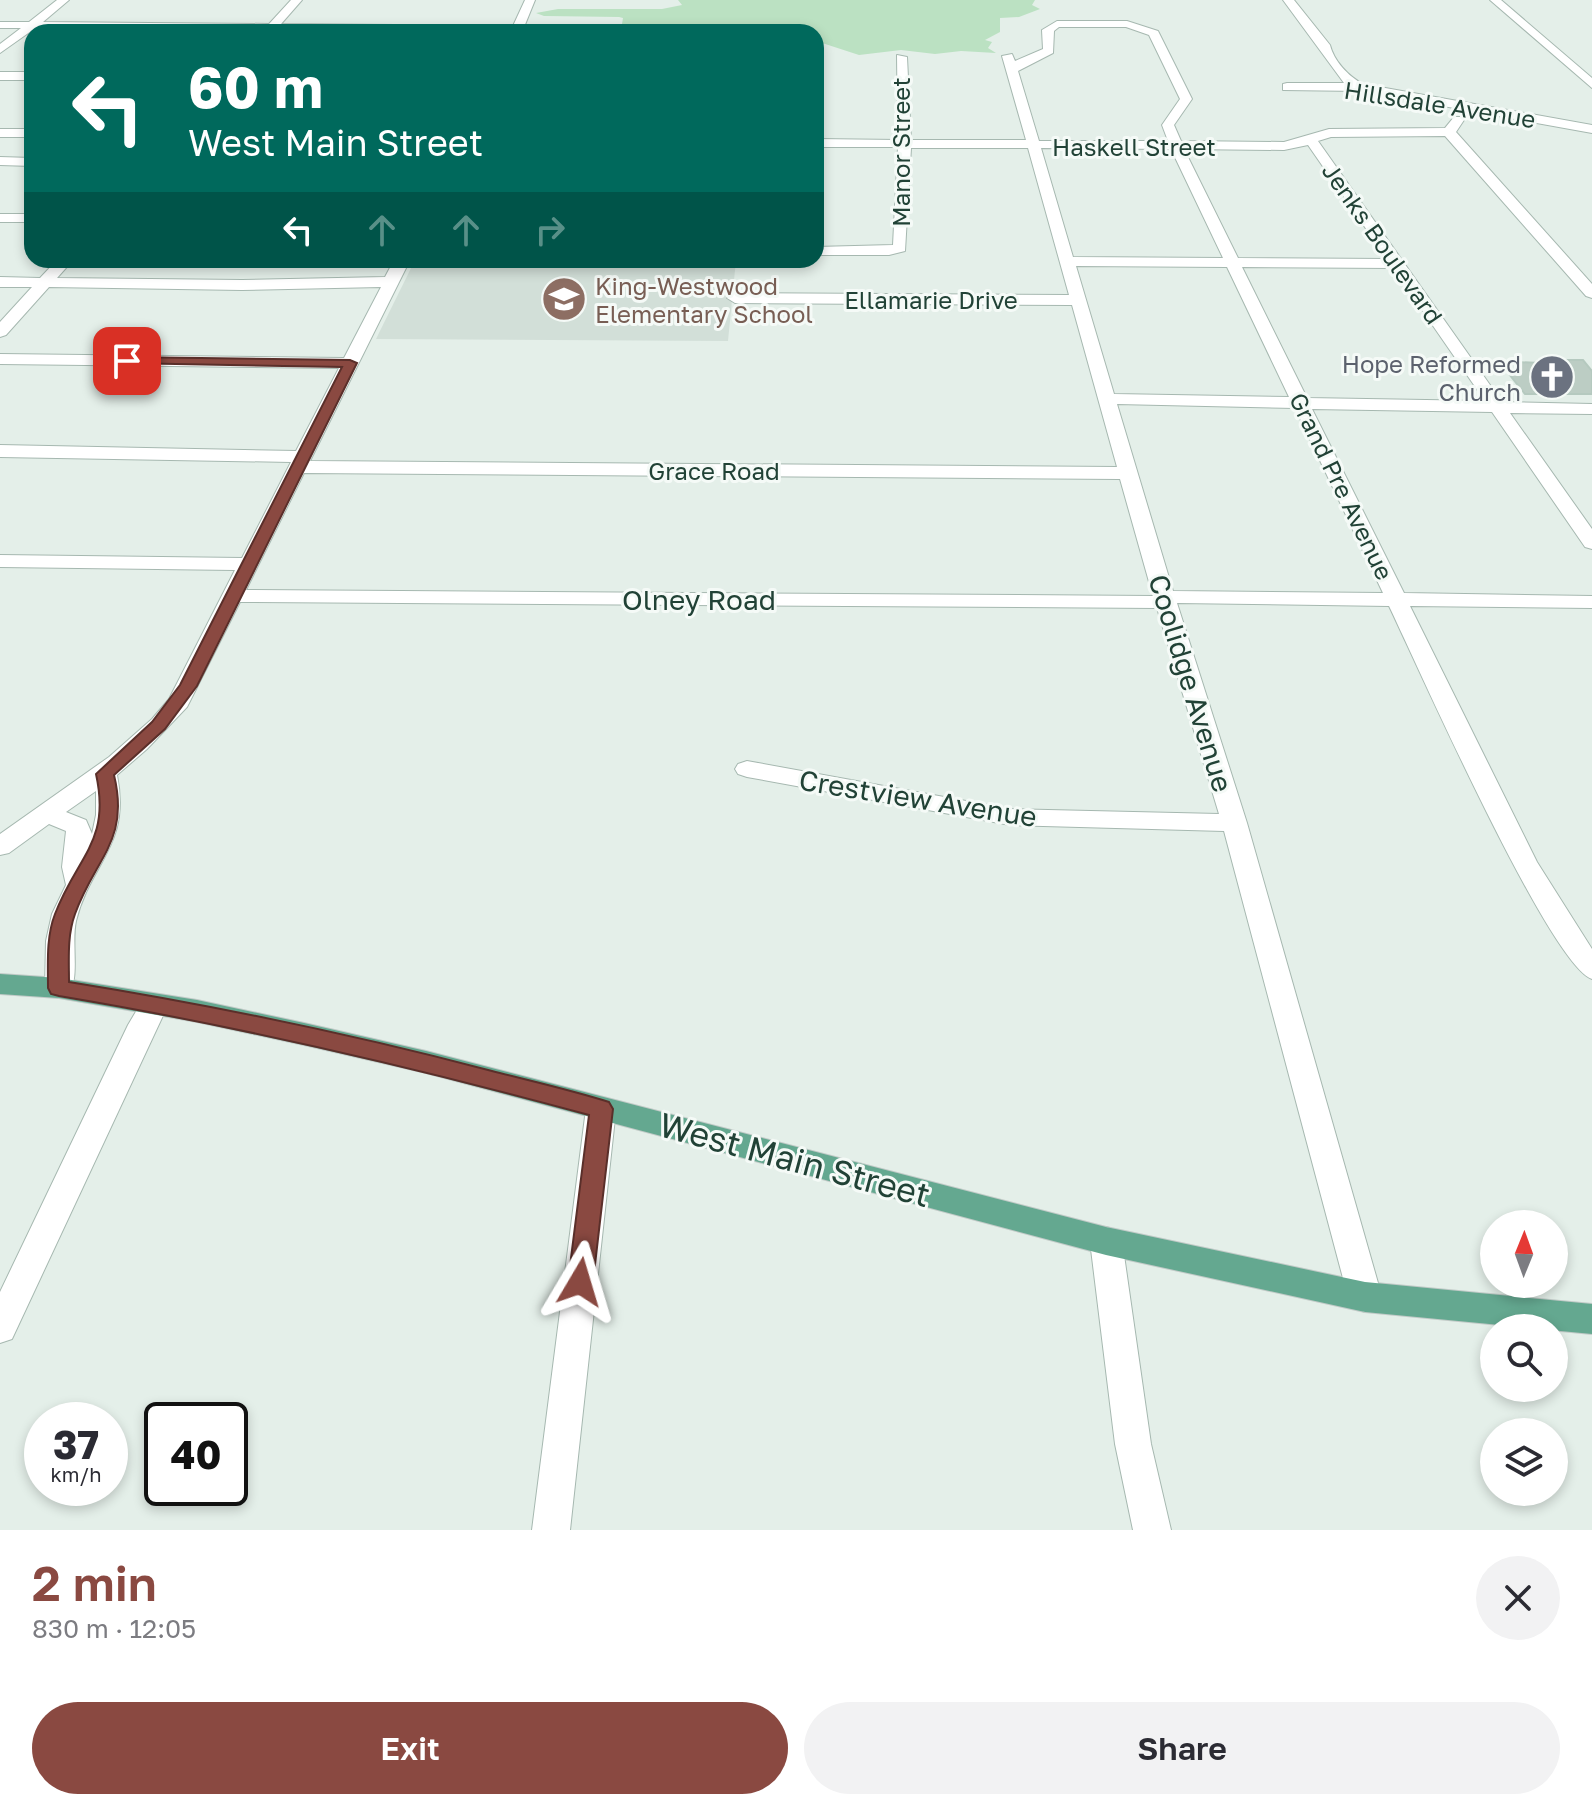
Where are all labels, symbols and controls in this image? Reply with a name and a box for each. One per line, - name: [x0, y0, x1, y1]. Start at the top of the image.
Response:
- text: 60 m: [188, 53, 323, 120]
- icon: left: [56, 56, 160, 160]
- street label: Hillsdale Avenue: [1342, 75, 1538, 133]
- street label: Manor Street: [886, 77, 915, 227]
- text: West Main Street: [188, 121, 483, 164]
- street label: Haskell Street: [1052, 132, 1216, 161]
- street label: Jenks Boulevard: [1317, 157, 1449, 329]
- icon: left: [276, 208, 320, 252]
- icon: ahead: [360, 208, 404, 252]
- icon: ahead: [444, 208, 488, 252]
- icon: right: [528, 208, 572, 252]
- place label: King-Westwood Elementary School: [595, 271, 813, 328]
- school or university icon: King-Westwood Elementary School: [540, 275, 588, 323]
- street label: Ellamarie Drive: [844, 285, 1018, 314]
- pin: [93, 327, 161, 395]
- icon: arrive: [105, 339, 149, 383]
- place label: Hope Reformed Church: [1342, 349, 1521, 406]
- church icon: Hope Reformed Church: [1528, 353, 1576, 401]
- street label: Grand Pre Avenue: [1284, 388, 1400, 584]
- street label: Grace Road: [648, 456, 780, 485]
- street label: Coolidge Avenue: [1142, 570, 1240, 796]
- street label: Olney Road: [622, 583, 776, 616]
- street label: Crestview Avenue: [797, 763, 1039, 833]
- street label: West Main Street: [655, 1104, 935, 1214]
- north arrow: [1480, 1210, 1568, 1298]
- map controls: [1480, 1210, 1568, 1506]
- position arrow: [538, 1240, 622, 1324]
- button: search: [1480, 1314, 1568, 1402]
- speed limit sign: 40: [144, 1402, 248, 1506]
- button: layers: [1480, 1418, 1568, 1506]
- text: 37: [53, 1420, 99, 1468]
- text: km/h: [51, 1462, 101, 1486]
- text: 2 min: [32, 1554, 157, 1612]
- button: close: [1476, 1556, 1560, 1640]
- text: 830 m · 12:05: [32, 1613, 196, 1644]
- button: Exit: [32, 1702, 788, 1794]
- button: Share: [804, 1702, 1560, 1794]

